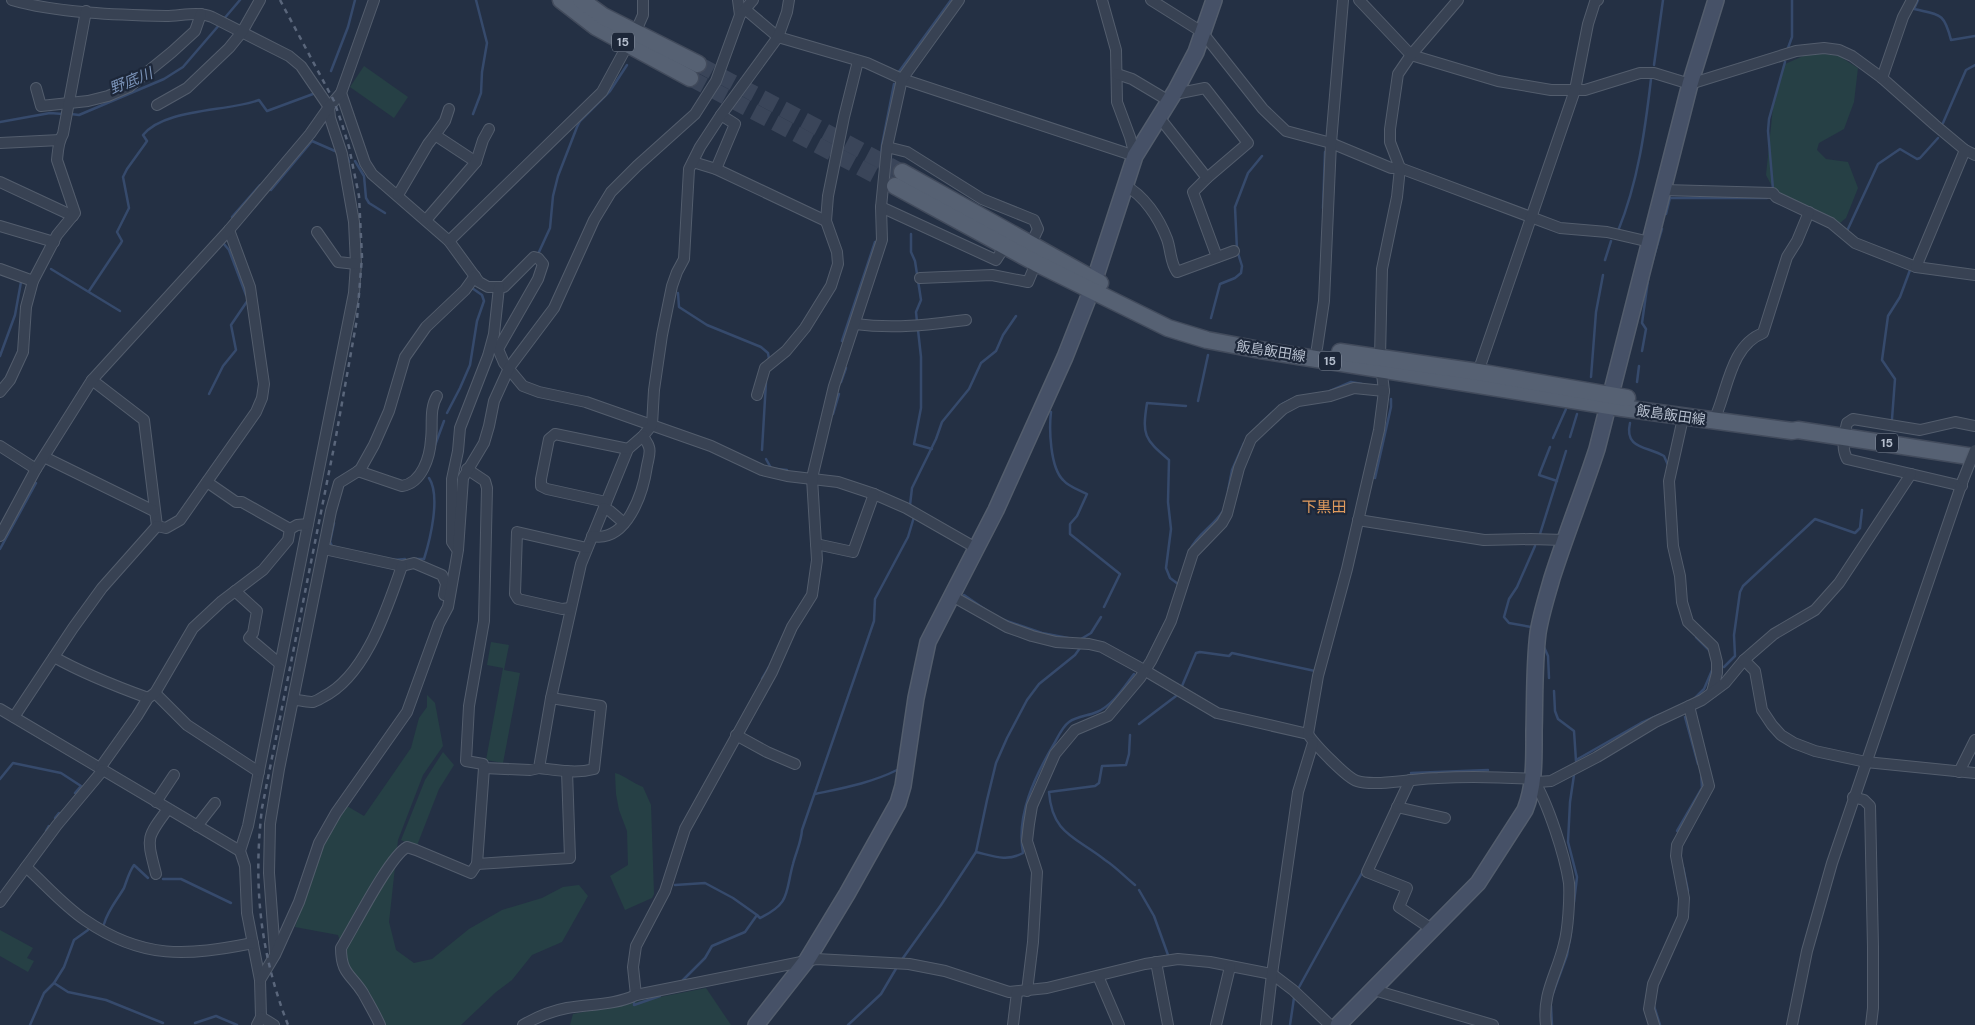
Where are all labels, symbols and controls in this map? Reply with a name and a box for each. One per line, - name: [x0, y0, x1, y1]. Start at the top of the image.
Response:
- road number: 15: [612, 32, 634, 52]
- water label: 野底川: [106, 63, 157, 99]
- street label: 飯島飯田線: [1235, 337, 1307, 365]
- road number: 15: [1319, 352, 1341, 371]
- street label: 飯島飯田線: [1635, 401, 1707, 429]
- road number: 15: [1876, 433, 1898, 452]
- district label: 下黒田: [1301, 497, 1347, 517]

